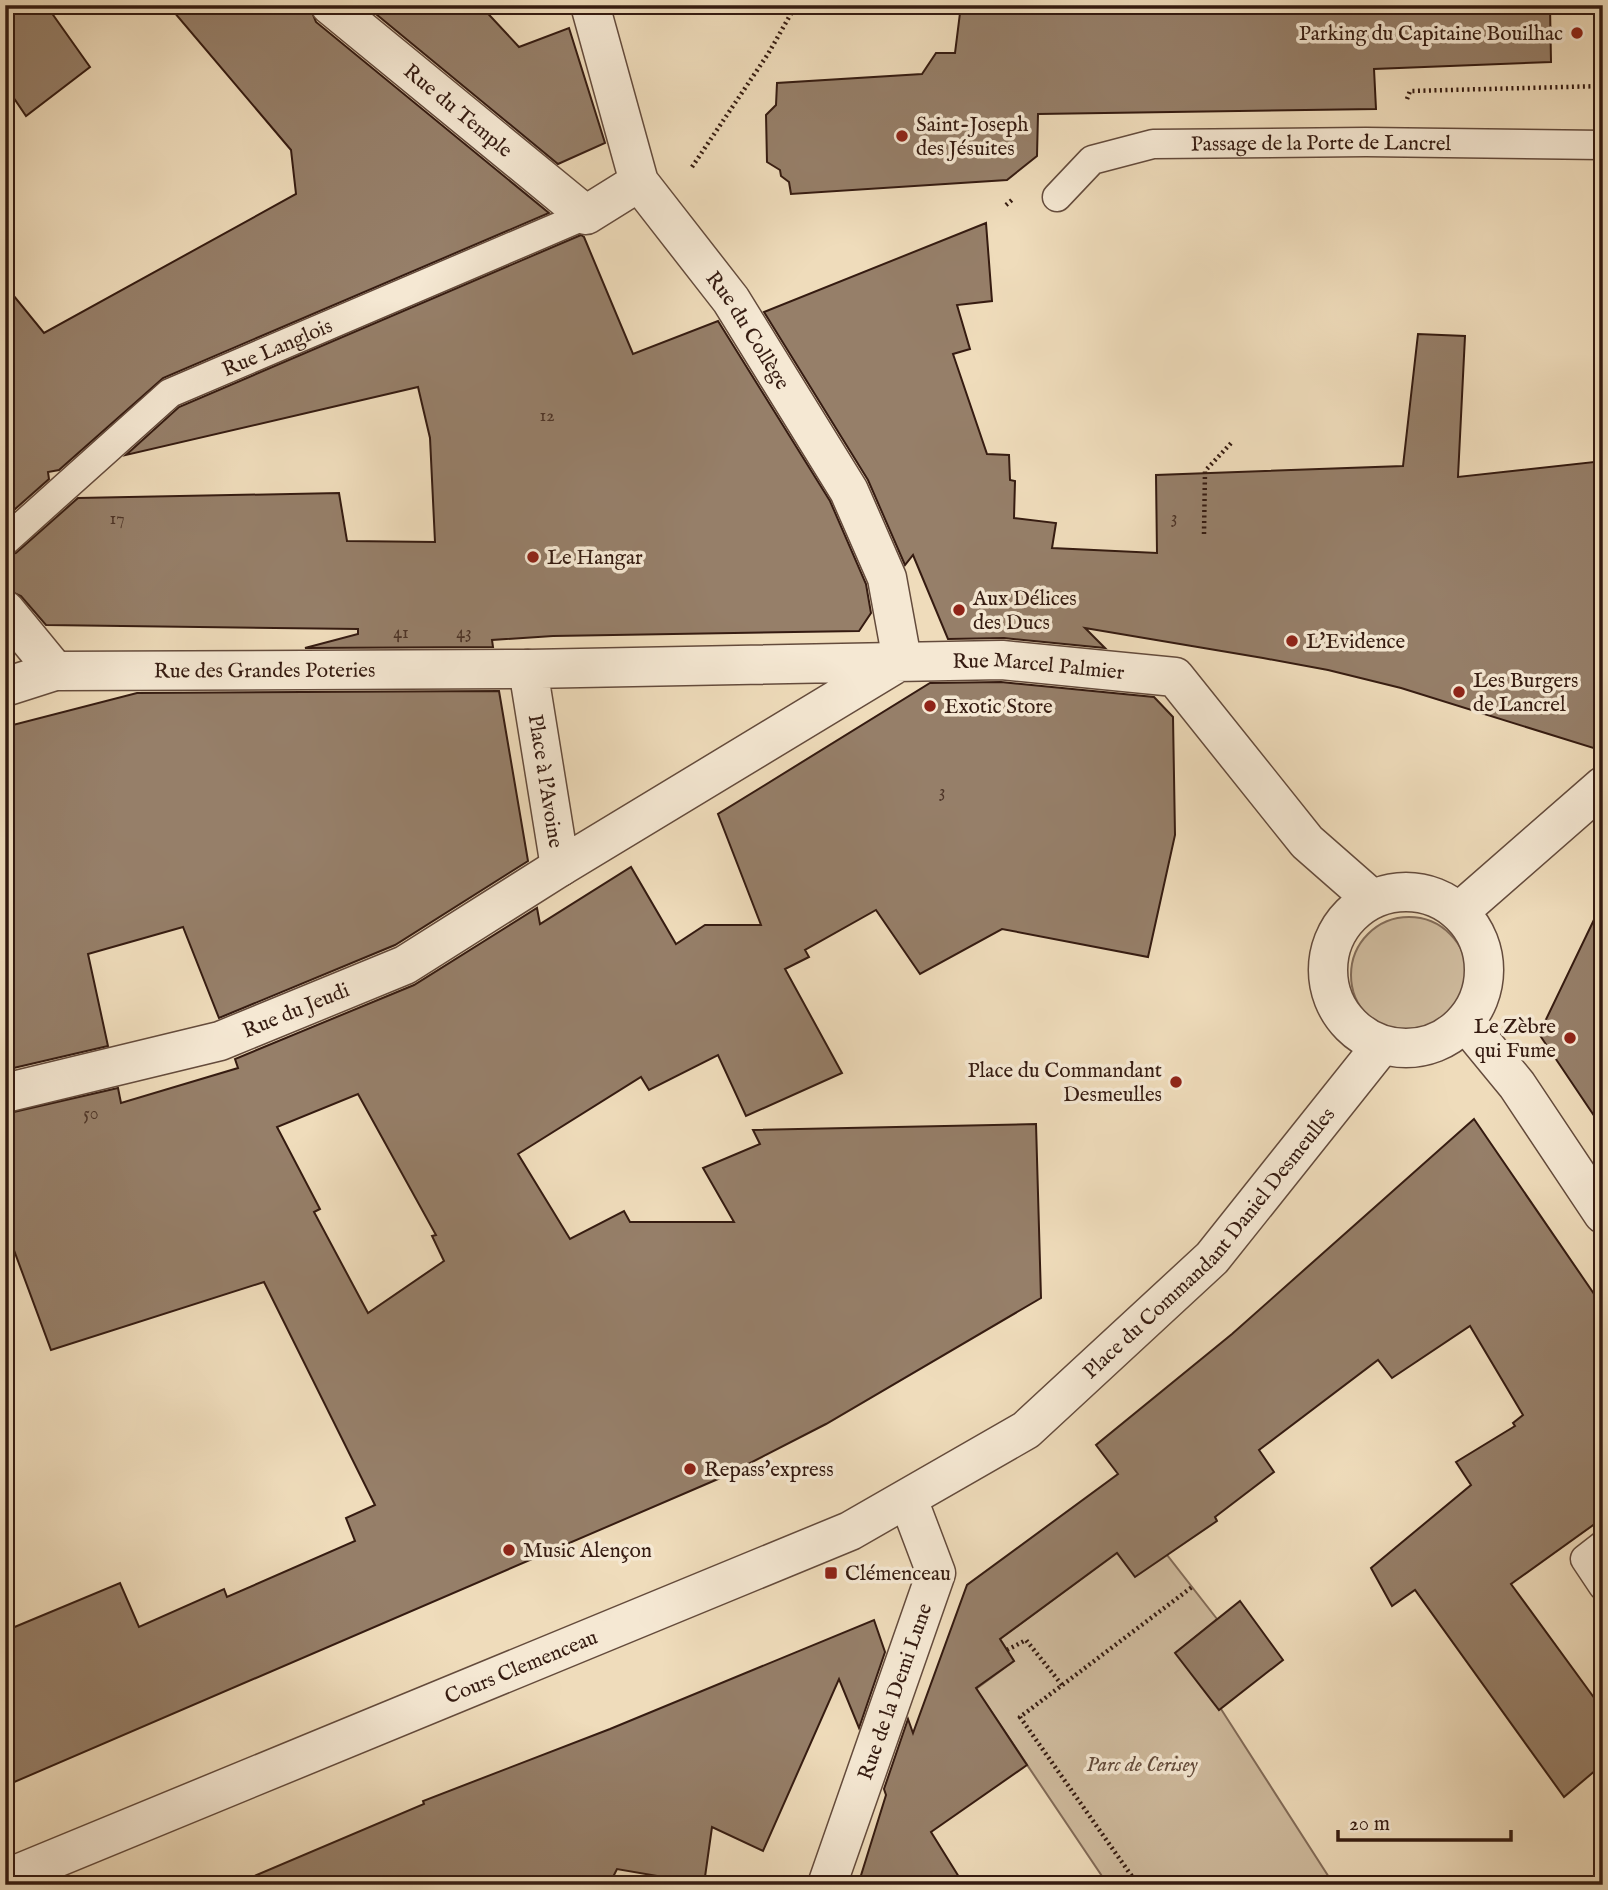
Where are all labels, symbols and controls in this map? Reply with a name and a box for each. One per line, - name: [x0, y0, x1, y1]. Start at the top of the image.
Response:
- place label: Parking du Capitaine Bouilhac: [1299, 21, 1563, 48]
- marker: Parking du Capitaine Bouilhac: [1569, 25, 1585, 41]
- street label: Rue du Temple: [397, 59, 518, 164]
- place label: Saint-Joseph des Jésuites: [916, 112, 1028, 163]
- marker: Saint-Joseph des Jésuites: [894, 128, 910, 144]
- street label: Passage de la Porte de Lancrel: [1191, 130, 1452, 159]
- street label: Rue du Collège: [699, 266, 795, 396]
- street label: Rue Langlois: [218, 313, 337, 384]
- house number: 12: [539, 405, 555, 428]
- house number: 3: [1171, 507, 1177, 530]
- house number: 17: [109, 508, 125, 531]
- place label: Le Hangar: [547, 545, 643, 572]
- marker: Le Hangar: [525, 549, 541, 565]
- place label: Aux Délices des Ducs: [972, 586, 1077, 637]
- marker: Aux Délices des Ducs: [951, 602, 967, 618]
- house number: 41: [393, 622, 409, 645]
- house number: 43: [456, 622, 472, 645]
- place label: L'Evidence: [1306, 629, 1406, 656]
- marker: L'Evidence: [1284, 633, 1300, 649]
- street label: Rue Marcel Palmier: [952, 647, 1126, 687]
- street label: Rue des Grandes Poteries: [154, 658, 375, 686]
- place label: Les Burgers de Lancrel: [1473, 668, 1578, 719]
- marker: Les Burgers de Lancrel: [1451, 684, 1467, 700]
- place label: Exotic Store: [944, 694, 1053, 721]
- marker: Exotic Store: [922, 698, 938, 714]
- street label: Place à l'Avoine: [521, 712, 568, 850]
- house number: 3: [939, 781, 945, 804]
- street label: Rue du Jeudi: [239, 977, 354, 1045]
- place label: Le Zèbre qui Fume: [1474, 1014, 1556, 1065]
- marker: Le Zèbre qui Fume: [1562, 1030, 1578, 1046]
- place label: Place du Commandant Desmeulles: [967, 1058, 1162, 1109]
- marker: Place du Commandant Desmeulles: [1168, 1074, 1184, 1090]
- street label: Place du Commandant Daniel Desmeulles: [1078, 1102, 1342, 1385]
- house number: 50: [83, 1103, 99, 1126]
- place label: Repass'express: [704, 1457, 834, 1484]
- marker: Repass'express: [682, 1461, 698, 1477]
- place label: Music Alençon: [523, 1538, 652, 1565]
- marker: Music Alençon: [501, 1542, 517, 1558]
- place label: Clémenceau: [845, 1561, 951, 1588]
- marker: Clémenceau: [823, 1565, 839, 1581]
- street label: Rue de la Demi Lune: [853, 1600, 939, 1784]
- street label: Cours Clemenceau: [441, 1624, 602, 1711]
- park label: Parc de Cerisey: [1086, 1752, 1198, 1779]
- scale bar: [1338, 1799, 1512, 1843]
- text: 20 m: [1349, 1811, 1390, 1838]

